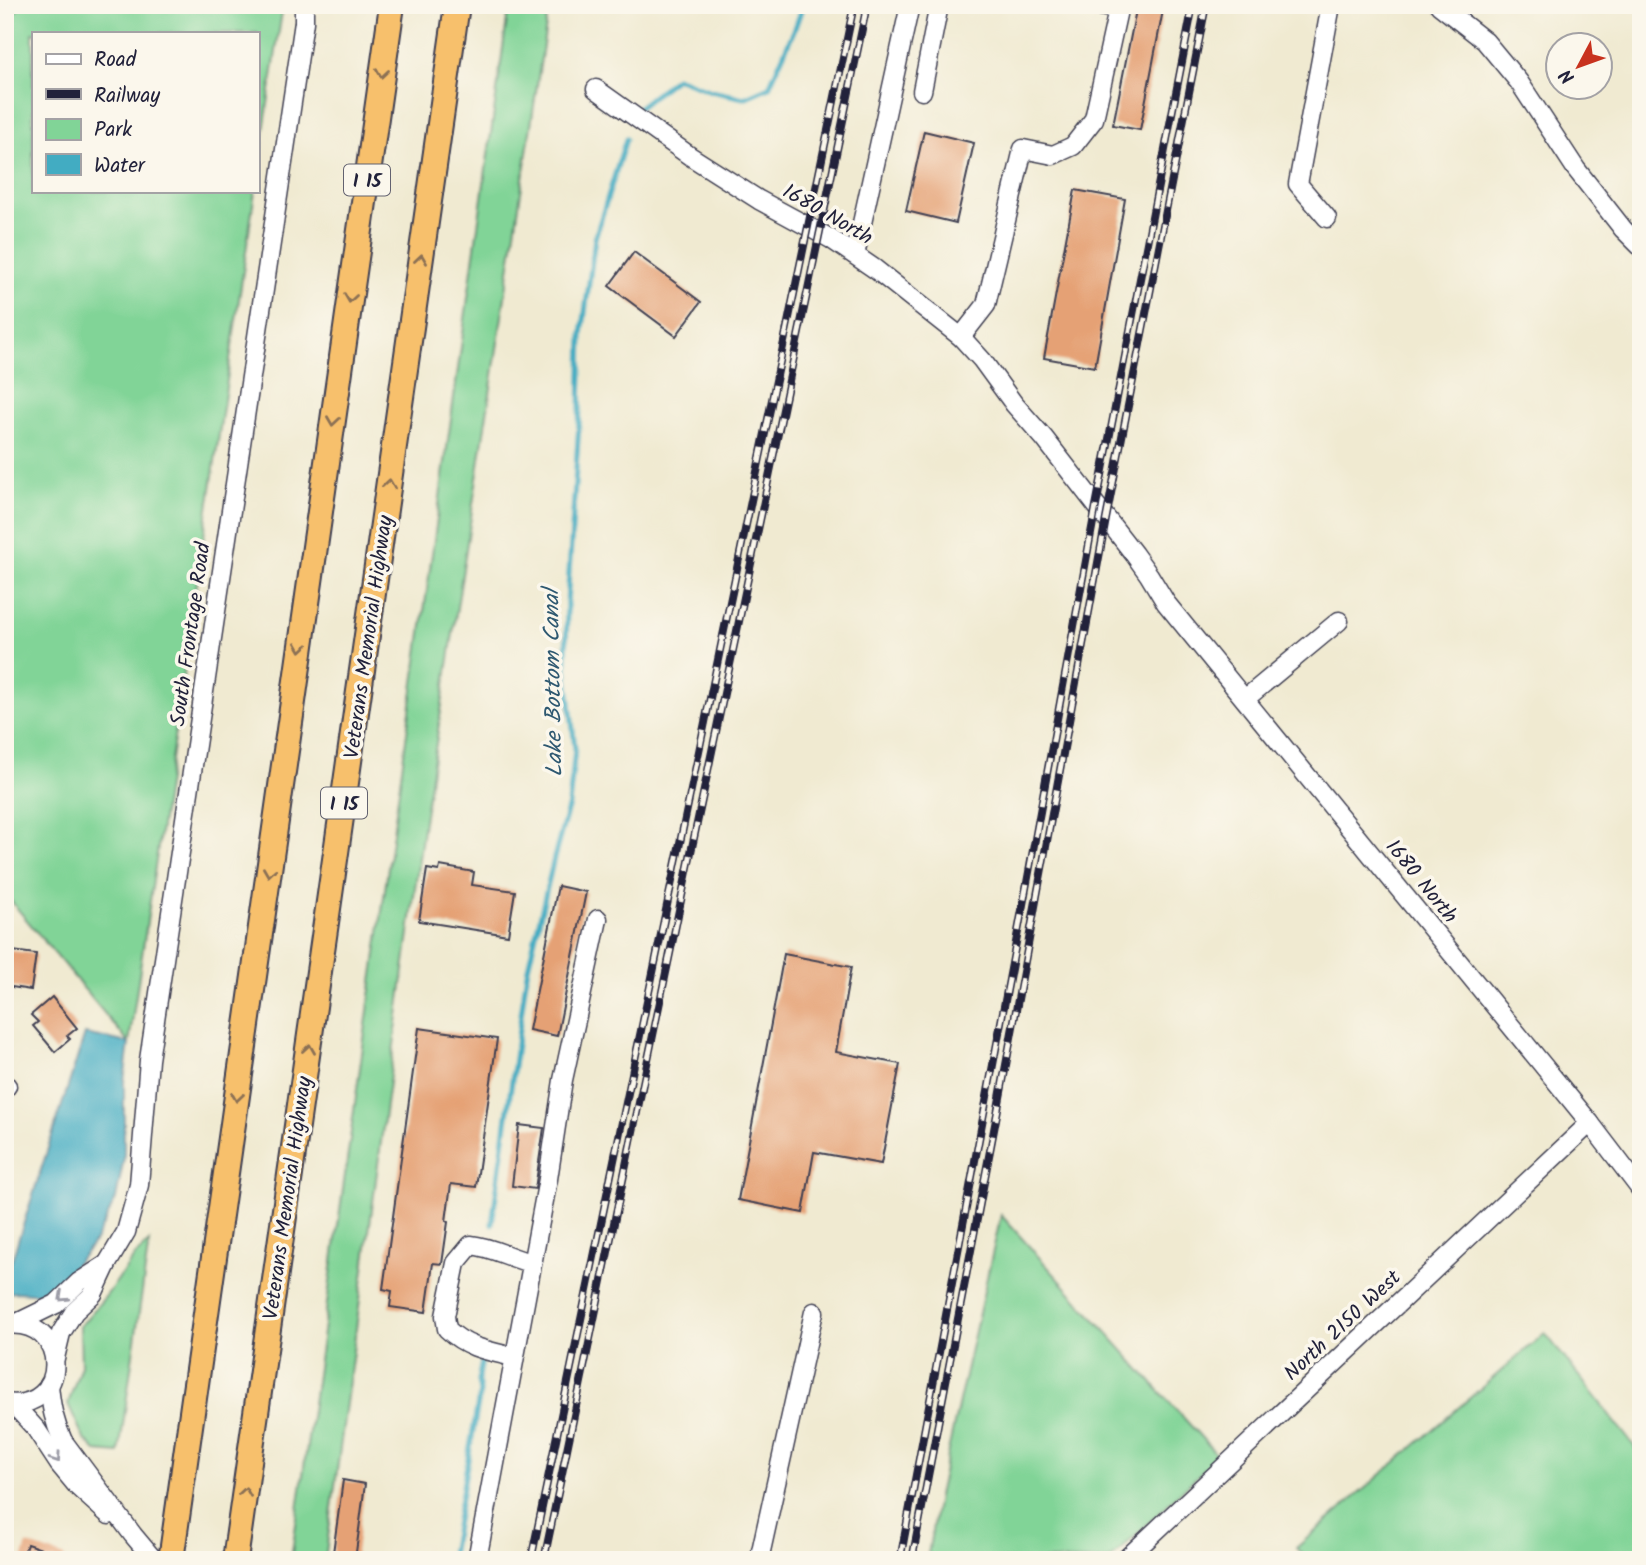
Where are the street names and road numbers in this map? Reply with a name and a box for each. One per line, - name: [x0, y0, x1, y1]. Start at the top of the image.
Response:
- road number: I 15: [344, 164, 390, 196]
- street label: 1680 North: [776, 176, 879, 255]
- street label: Veterans Memorial Highway: [336, 513, 403, 761]
- street label: South Frontage Road: [162, 540, 221, 728]
- road number: I 15: [321, 788, 367, 818]
- street label: 1680 North: [1377, 833, 1465, 931]
- street label: Veterans Memorial Highway: [255, 1074, 322, 1322]
- street label: North 2150 West: [1277, 1262, 1410, 1389]

